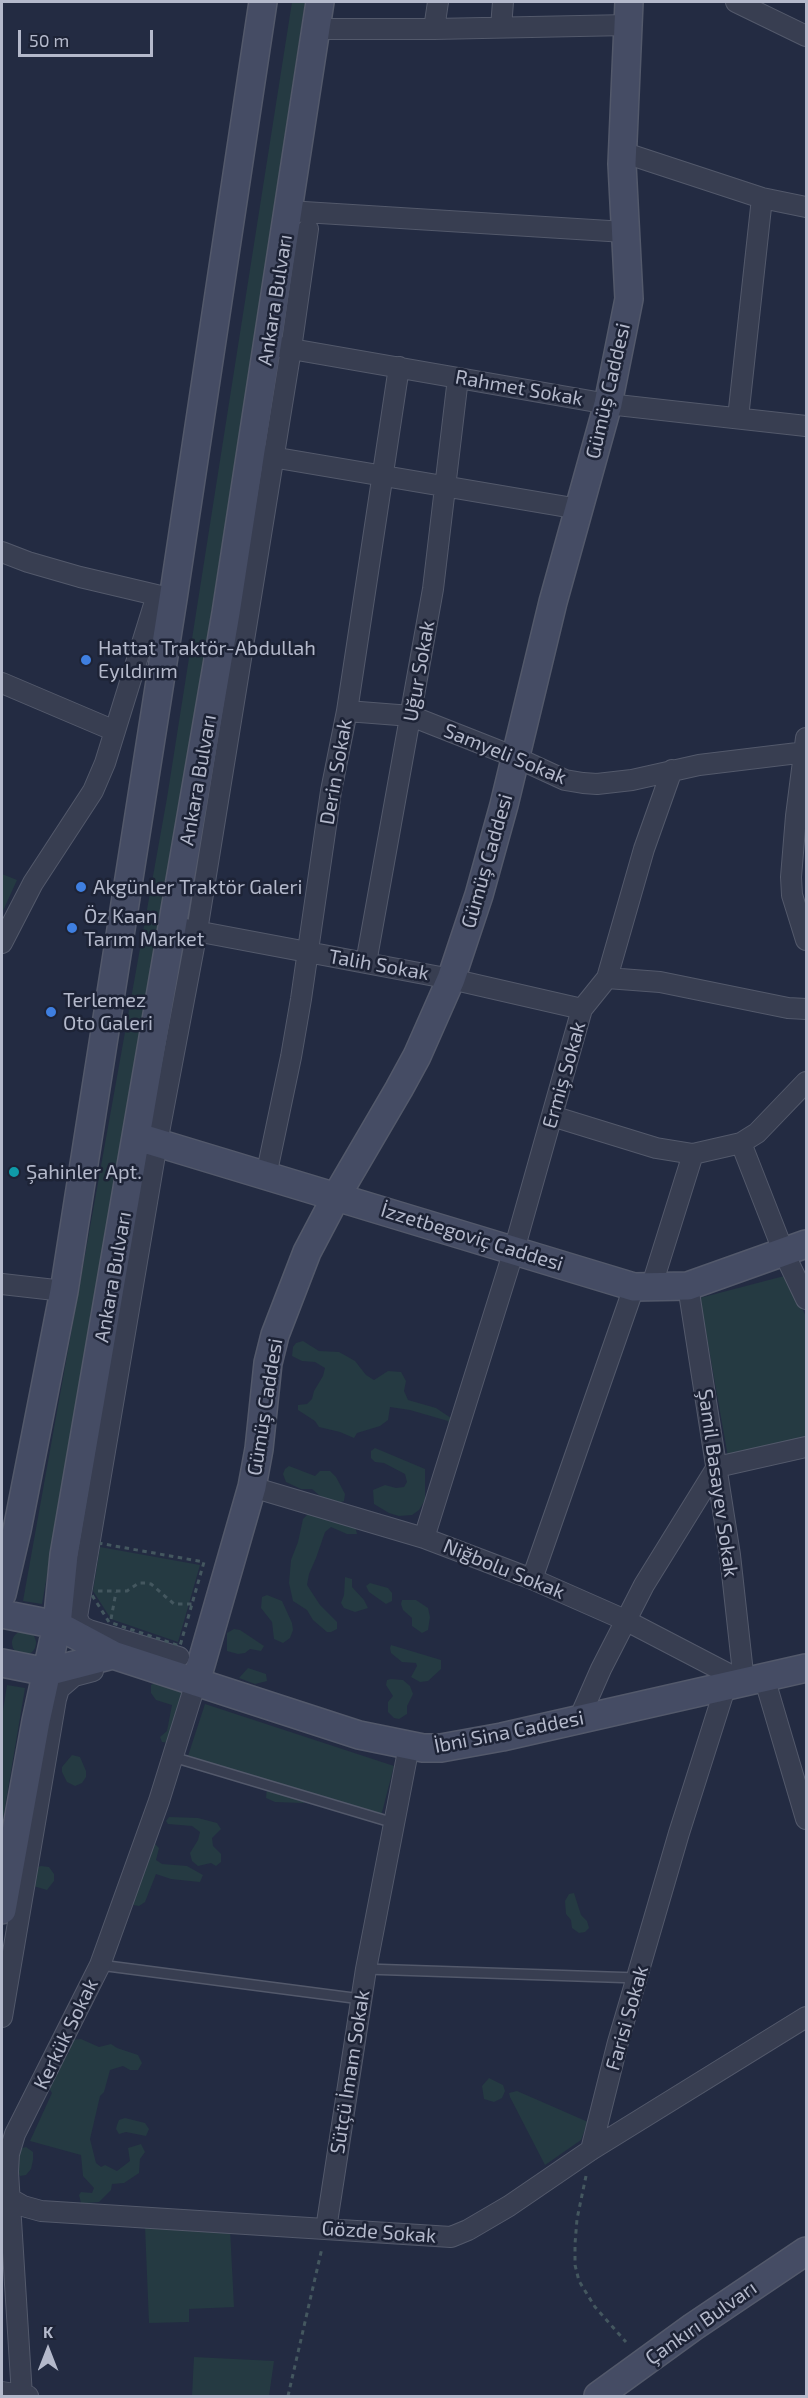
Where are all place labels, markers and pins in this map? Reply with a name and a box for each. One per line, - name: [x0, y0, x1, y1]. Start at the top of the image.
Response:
- place label: Hattat Traktör-Abdullah Eyıldırım: [98, 636, 316, 683]
- marker: Hattat Traktör-Abdullah Eyıldırım: [79, 653, 93, 667]
- place label: Akgünler Traktör Galeri: [93, 875, 303, 899]
- marker: Akgünler Traktör Galeri: [74, 880, 88, 894]
- place label: Öz Kaan Tarım Market: [84, 904, 204, 951]
- marker: Öz Kaan Tarım Market: [65, 921, 79, 935]
- place label: Terlemez Oto Galeri: [63, 988, 153, 1035]
- marker: Terlemez Oto Galeri: [44, 1005, 58, 1019]
- place label: Şahinler Apt.: [26, 1160, 142, 1184]
- marker: Şahinler Apt.: [7, 1165, 21, 1179]

